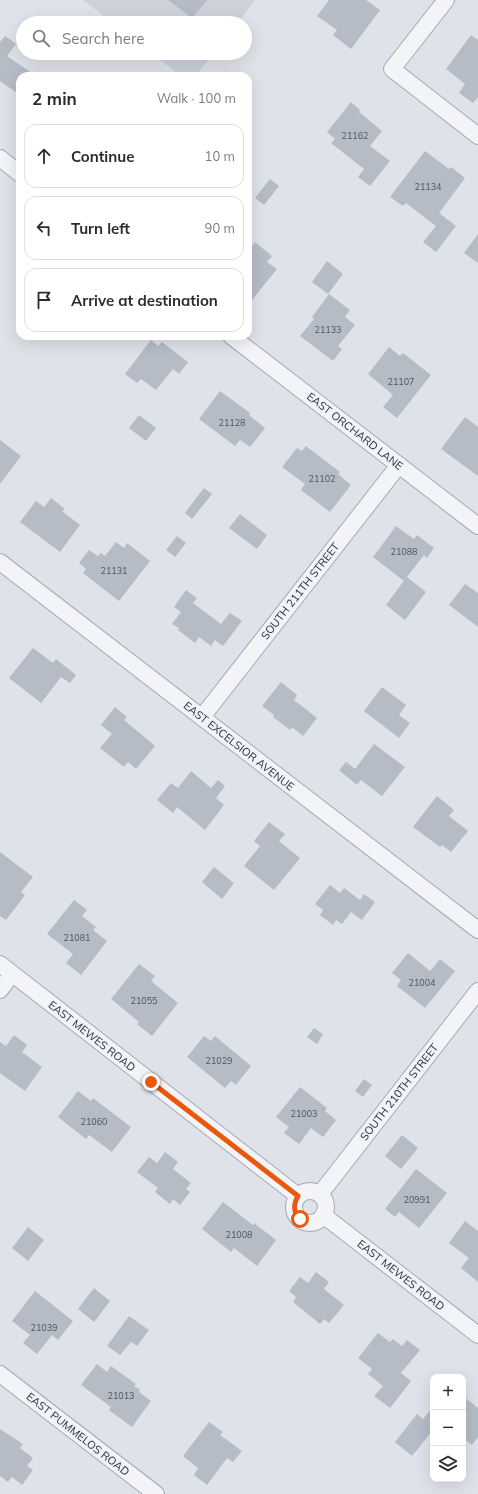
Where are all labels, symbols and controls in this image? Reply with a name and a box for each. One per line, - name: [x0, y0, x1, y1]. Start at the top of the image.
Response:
- search box: [16, 16, 252, 60]
- icon: search: [30, 27, 52, 49]
- text: Search here: [62, 29, 144, 48]
- text: 2 min: [32, 88, 77, 109]
- text: Walk · 100 m: [157, 90, 236, 106]
- house number: 21162: [341, 130, 369, 141]
- icon: ahead: [33, 145, 55, 167]
- text: Continue: [71, 147, 134, 166]
- text: 10 m: [205, 148, 235, 164]
- house number: 21134: [414, 181, 442, 192]
- icon: left: [33, 217, 55, 239]
- text: Turn left: [71, 219, 130, 238]
- text: 90 m: [205, 220, 235, 236]
- icon: arrive: [33, 289, 55, 311]
- text: Arrive at destination: [71, 291, 218, 310]
- house number: 21133: [314, 324, 342, 335]
- house number: 21107: [387, 376, 415, 387]
- street label: EAST ORCHARD LANE: [304, 389, 406, 473]
- house number: 21128: [218, 417, 246, 428]
- house number: 21102: [308, 473, 336, 484]
- street label: SOUTH 211TH STREET: [258, 539, 342, 642]
- house number: 21088: [390, 546, 418, 557]
- house number: 21131: [100, 565, 128, 576]
- street label: EAST EXCELSIOR AVENUE: [181, 698, 297, 794]
- house number: 21081: [63, 932, 91, 943]
- house number: 21004: [408, 977, 436, 988]
- house number: 21055: [130, 995, 158, 1006]
- street label: EAST MEWES ROAD: [46, 998, 138, 1074]
- street label: SOUTH 210TH STREET: [357, 1040, 441, 1143]
- house number: 21029: [205, 1055, 233, 1066]
- route end: [142, 1073, 160, 1091]
- house number: 21003: [290, 1108, 318, 1119]
- house number: 21060: [80, 1116, 108, 1127]
- house number: 20991: [403, 1194, 431, 1205]
- route start: [291, 1210, 309, 1228]
- house number: 21008: [225, 1229, 253, 1240]
- street label: EAST MEWES ROAD: [355, 1237, 447, 1313]
- house number: 21039: [30, 1322, 58, 1333]
- map controls: [430, 1374, 466, 1482]
- button: +: [430, 1374, 466, 1410]
- street label: EAST PUMMELOS ROAD: [24, 1389, 132, 1479]
- house number: 21013: [107, 1390, 135, 1401]
- button: −: [430, 1410, 466, 1446]
- button: layers: [430, 1446, 466, 1482]

